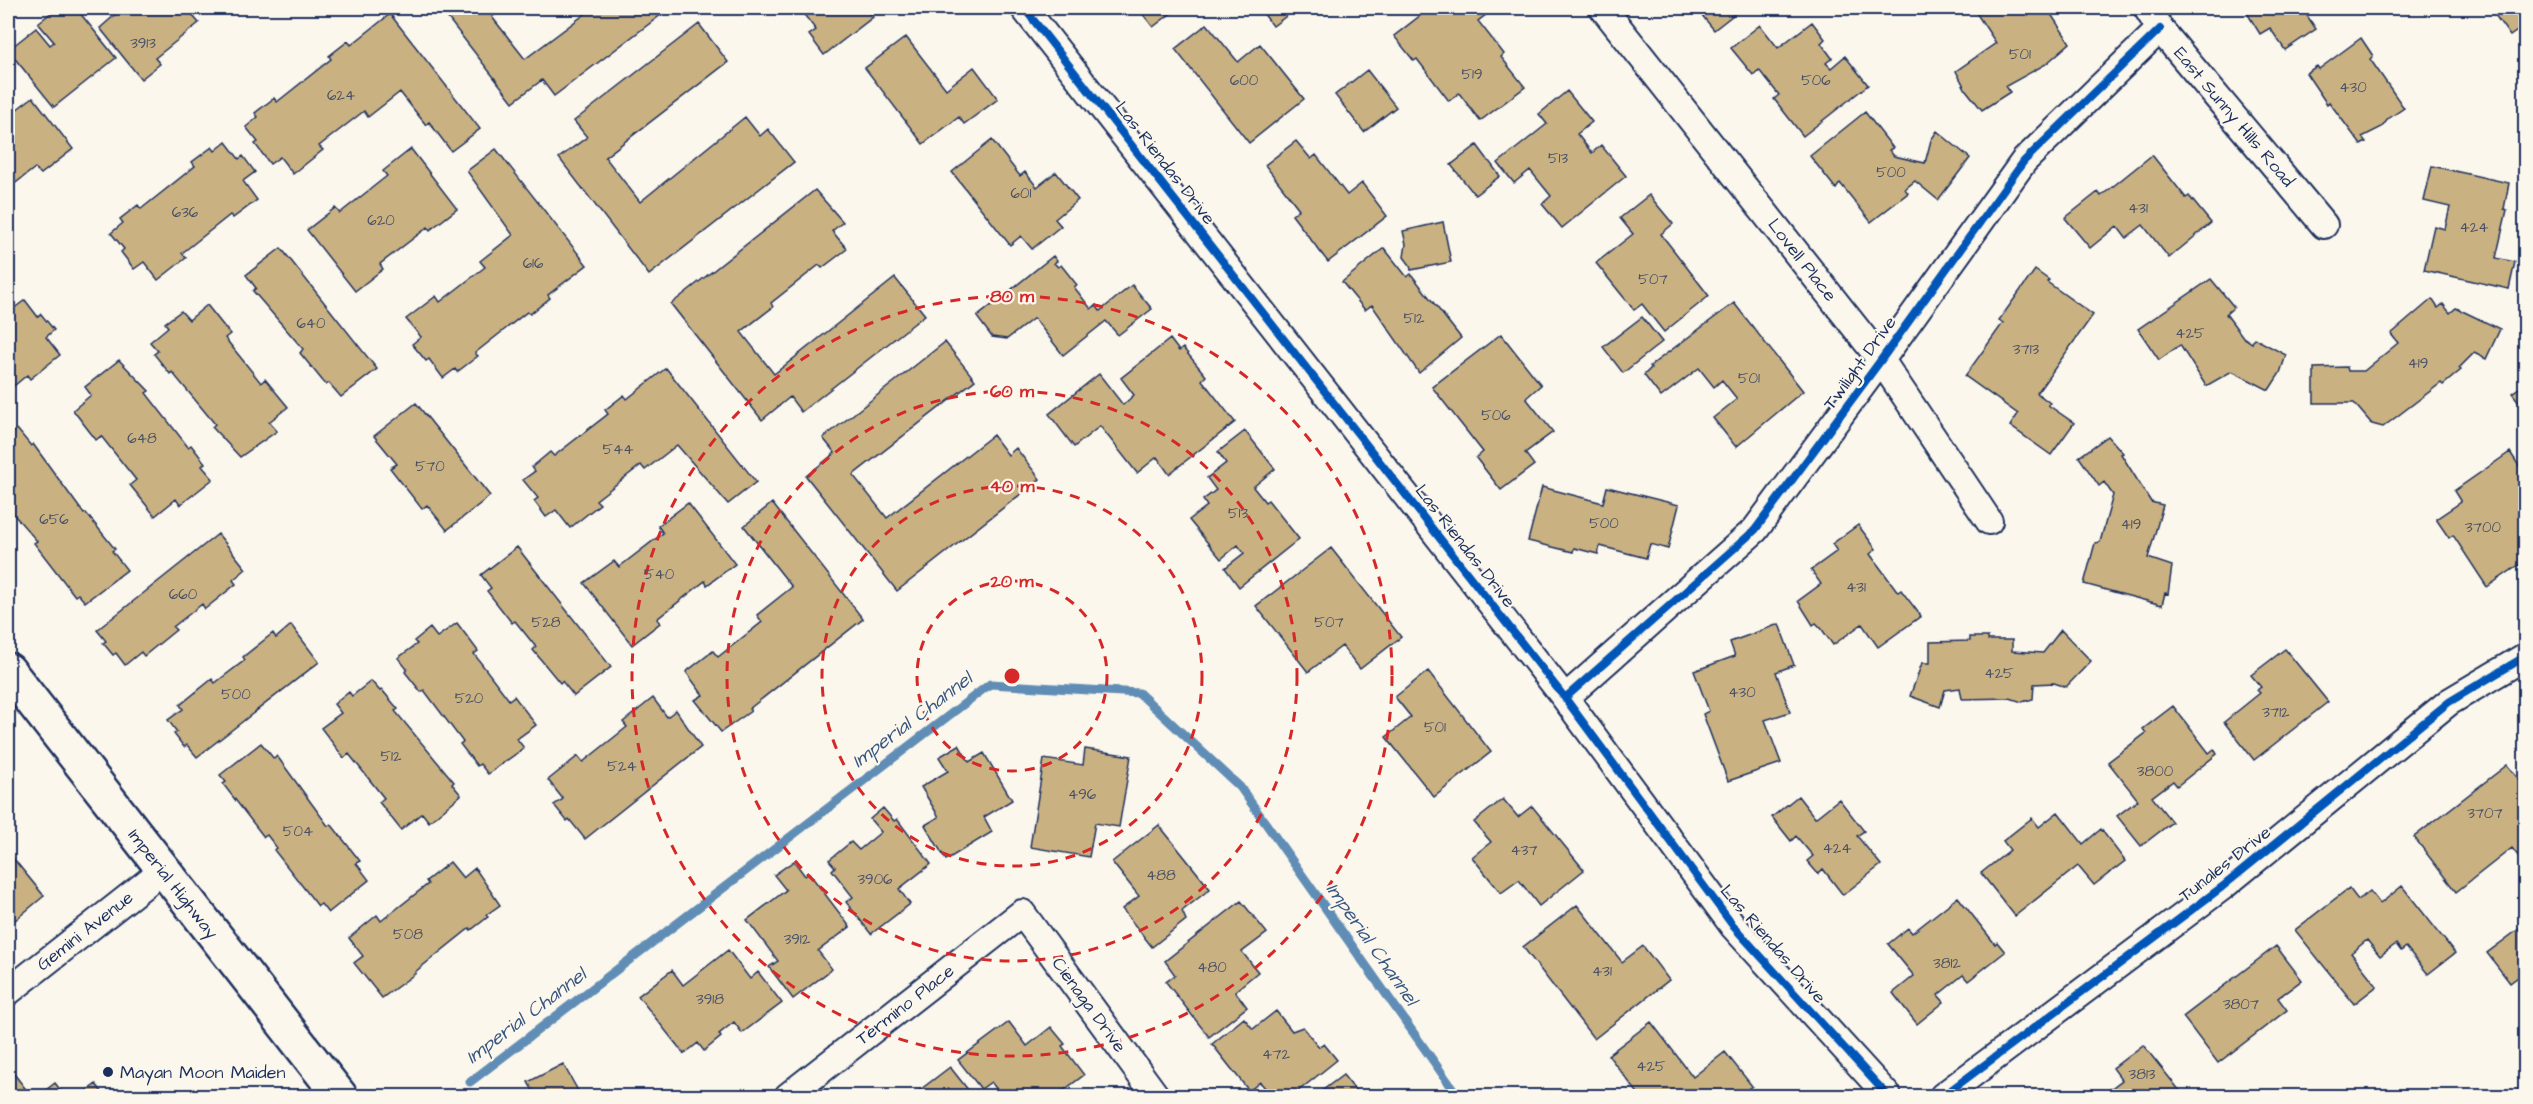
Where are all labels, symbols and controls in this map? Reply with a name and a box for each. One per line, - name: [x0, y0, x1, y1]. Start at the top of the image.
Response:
- house number: 3913: [130, 33, 156, 54]
- street label: East Sunny Hills Road: [2167, 42, 2300, 193]
- house number: 501: [2009, 44, 2031, 65]
- house number: 519: [1461, 64, 1483, 85]
- house number: 600: [1230, 70, 1259, 91]
- house number: 506: [1801, 70, 1831, 91]
- house number: 430: [2339, 77, 2367, 98]
- house number: 624: [327, 85, 355, 106]
- street label: Las Riendas Drive: [1109, 96, 1221, 230]
- house number: 513: [1548, 148, 1568, 169]
- house number: 500: [1876, 162, 1906, 183]
- house number: 601: [1011, 183, 1031, 204]
- house number: 431: [2128, 198, 2148, 219]
- house number: 636: [172, 202, 199, 223]
- house number: 620: [367, 210, 395, 231]
- street label: Lovell Place: [1762, 213, 1843, 307]
- house number: 424: [2459, 217, 2489, 238]
- house number: 616: [523, 253, 544, 274]
- house number: 507: [1638, 269, 1668, 290]
- text: 80 m: [990, 284, 1035, 309]
- house number: 512: [1403, 308, 1425, 329]
- street label: Twilight Drive: [1818, 311, 1903, 415]
- house number: 640: [296, 313, 326, 334]
- house number: 425: [2175, 323, 2205, 344]
- house number: 3713: [2013, 339, 2040, 360]
- house number: 419: [2408, 353, 2428, 374]
- house number: 501: [1738, 368, 1760, 389]
- text: 60 m: [990, 379, 1035, 404]
- house number: 506: [1481, 405, 1511, 426]
- house number: 648: [127, 428, 157, 449]
- house number: 544: [602, 439, 634, 460]
- house number: 570: [415, 456, 445, 477]
- text: 40 m: [990, 474, 1035, 499]
- street label: Las Riendas Drive: [1409, 479, 1521, 613]
- house number: 513: [1228, 503, 1248, 524]
- house number: 656: [39, 509, 69, 530]
- house number: 500: [1589, 513, 1619, 534]
- house number: 419: [2121, 514, 2141, 535]
- house number: 3700: [2465, 517, 2501, 538]
- house number: 540: [644, 564, 675, 585]
- text: 20 m: [990, 569, 1034, 594]
- house number: 431: [1846, 577, 1866, 598]
- house number: 660: [169, 584, 198, 605]
- house number: 528: [532, 612, 561, 633]
- house number: 507: [1314, 612, 1344, 633]
- house number: 425: [1984, 663, 2014, 684]
- water label: Imperial Channel: [846, 664, 980, 775]
- centre of rings: [1002, 666, 1022, 686]
- house number: 430: [1728, 682, 1756, 703]
- house number: 500: [221, 684, 251, 705]
- house number: 520: [455, 688, 484, 709]
- house number: 3712: [2262, 702, 2290, 723]
- house number: 501: [1424, 717, 1446, 738]
- house number: 512: [380, 746, 402, 767]
- house number: 524: [607, 756, 637, 777]
- house number: 3800: [2137, 761, 2174, 782]
- house number: 496: [1068, 784, 1097, 805]
- house number: 3707: [2467, 803, 2503, 824]
- street label: Tunales Drive: [2174, 820, 2277, 908]
- house number: 504: [283, 821, 313, 842]
- street label: Imperial Highway: [121, 824, 224, 945]
- house number: 424: [1822, 838, 1852, 859]
- house number: 437: [1510, 840, 1538, 861]
- house number: 488: [1146, 865, 1176, 886]
- house number: 3906: [857, 869, 893, 890]
- water label: Imperial Channel: [1319, 877, 1426, 1013]
- street label: Las Riendas Drive: [1714, 879, 1832, 1009]
- street label: Gemini Avenue: [31, 885, 139, 977]
- house number: 508: [393, 924, 423, 945]
- house number: 3912: [784, 929, 811, 950]
- street label: Cienaga Drive: [1045, 952, 1132, 1059]
- house number: 3812: [1933, 953, 1961, 974]
- house number: 480: [1197, 957, 1227, 978]
- street label: Termino Place: [851, 958, 960, 1051]
- water label: Imperial Channel: [460, 960, 594, 1071]
- house number: 431: [1592, 961, 1612, 982]
- house number: 3918: [696, 989, 724, 1010]
- house number: 3807: [2223, 994, 2259, 1015]
- house number: 472: [1262, 1044, 1290, 1065]
- house number: 425: [1636, 1056, 1666, 1077]
- place label: Mayan Moon Maiden: [120, 1060, 285, 1086]
- house number: 3813: [2129, 1064, 2156, 1085]
- marker: Mayan Moon Maiden: [101, 1065, 115, 1079]

